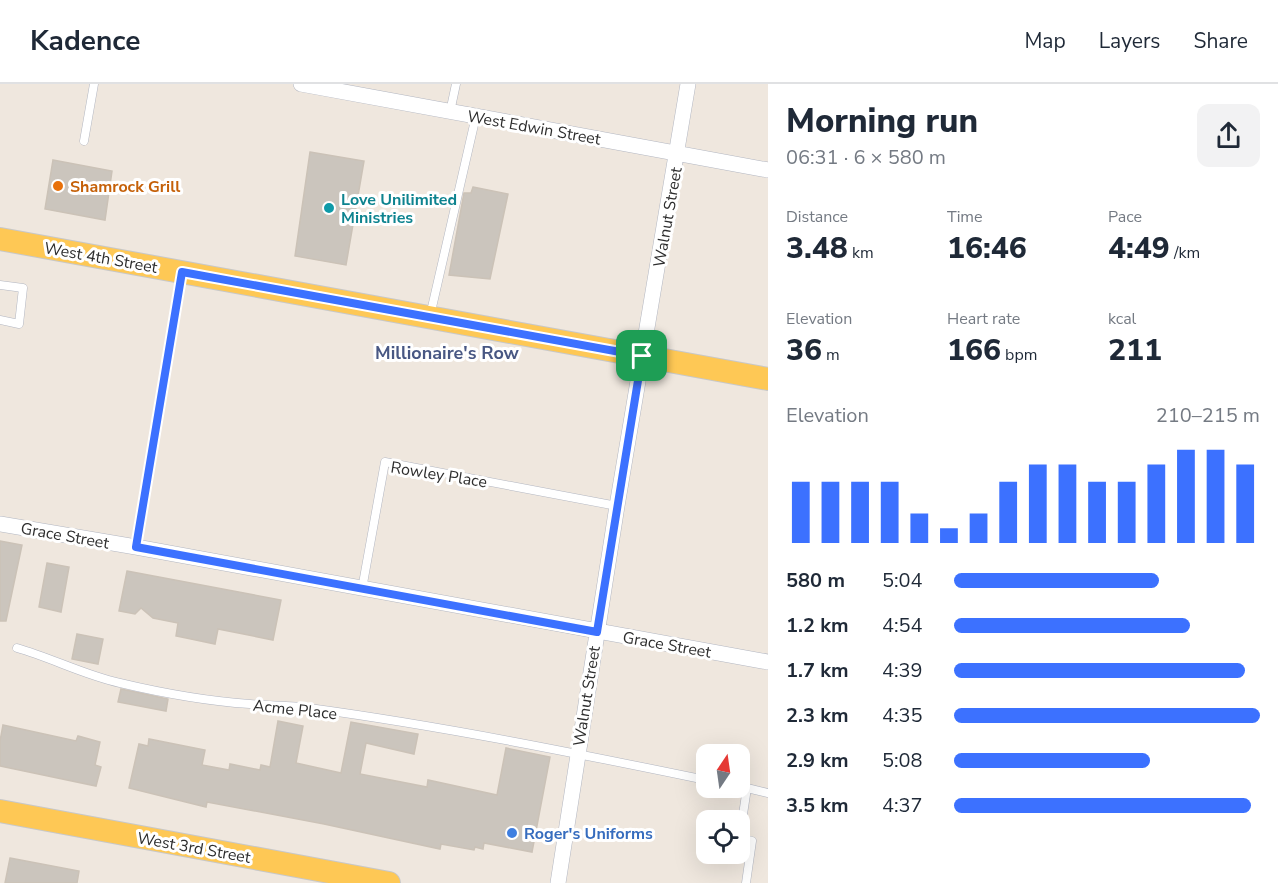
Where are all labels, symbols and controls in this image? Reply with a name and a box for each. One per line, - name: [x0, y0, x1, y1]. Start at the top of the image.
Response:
- text: Kadence: [30, 22, 140, 60]
- text: Map: [1024, 27, 1066, 55]
- text: Layers: [1099, 27, 1160, 55]
- text: Share: [1193, 27, 1248, 55]
- text: Morning run: [786, 99, 978, 144]
- button: share: [1197, 104, 1260, 167]
- street label: West Edwin Street: [465, 105, 603, 151]
- text: 06:31 · 6 × 580 m: [786, 144, 946, 171]
- street label: Walnut Street: [648, 165, 688, 269]
- place label: Shamrock Grill: [70, 176, 180, 198]
- marker: Shamrock Grill: [51, 179, 65, 193]
- place label: Love Unilimited Ministries: [341, 189, 457, 229]
- marker: Love Unilimited Ministries: [322, 201, 336, 215]
- text: Distance: [786, 206, 848, 228]
- text: Time: [947, 206, 983, 228]
- text: Pace: [1108, 206, 1142, 228]
- text: 3.48: [786, 228, 848, 269]
- text: 16:46: [947, 228, 1027, 269]
- text: 4:49: [1108, 228, 1170, 269]
- street label: West 4th Street: [42, 237, 160, 279]
- text: km: [848, 242, 874, 264]
- text: /km: [1170, 242, 1200, 264]
- text: Elevation: [786, 308, 852, 330]
- text: Heart rate: [947, 308, 1020, 330]
- text: kcal: [1108, 308, 1136, 330]
- pin: [616, 330, 667, 381]
- text: 36: [786, 330, 822, 371]
- text: 166: [947, 330, 1001, 371]
- text: 211: [1108, 330, 1162, 371]
- icon: arrive: [625, 339, 658, 372]
- district label: Millionaire's Row: [375, 341, 520, 365]
- text: m: [822, 344, 840, 366]
- text: bpm: [1001, 344, 1037, 366]
- text: Elevation: [786, 402, 869, 429]
- text: 210–215 m: [1156, 402, 1260, 429]
- street label: Rowley Place: [389, 457, 489, 493]
- street label: Grace Street: [19, 517, 111, 555]
- text: 580 m: [786, 567, 845, 594]
- text: 5:04: [882, 567, 923, 594]
- text: 1.2 km: [786, 612, 849, 639]
- text: 4:54: [882, 612, 923, 639]
- street label: Grace Street: [621, 626, 713, 664]
- street label: Walnut Street: [568, 644, 606, 748]
- text: 1.7 km: [786, 657, 849, 684]
- text: 4:39: [882, 657, 923, 684]
- street label: Acme Place: [252, 695, 338, 725]
- text: 2.3 km: [786, 702, 849, 729]
- text: 4:35: [882, 702, 923, 729]
- north arrow: [696, 744, 750, 798]
- map controls: [696, 744, 750, 864]
- text: 2.9 km: [786, 747, 849, 774]
- text: 5:08: [882, 747, 923, 774]
- text: 3.5 km: [786, 792, 849, 819]
- text: 4:37: [882, 792, 923, 819]
- button: locate: [696, 810, 750, 864]
- place label: Roger's Uniforms: [524, 823, 653, 845]
- marker: Roger's Uniforms: [505, 826, 519, 840]
- street label: West 3rd Street: [135, 827, 253, 869]

